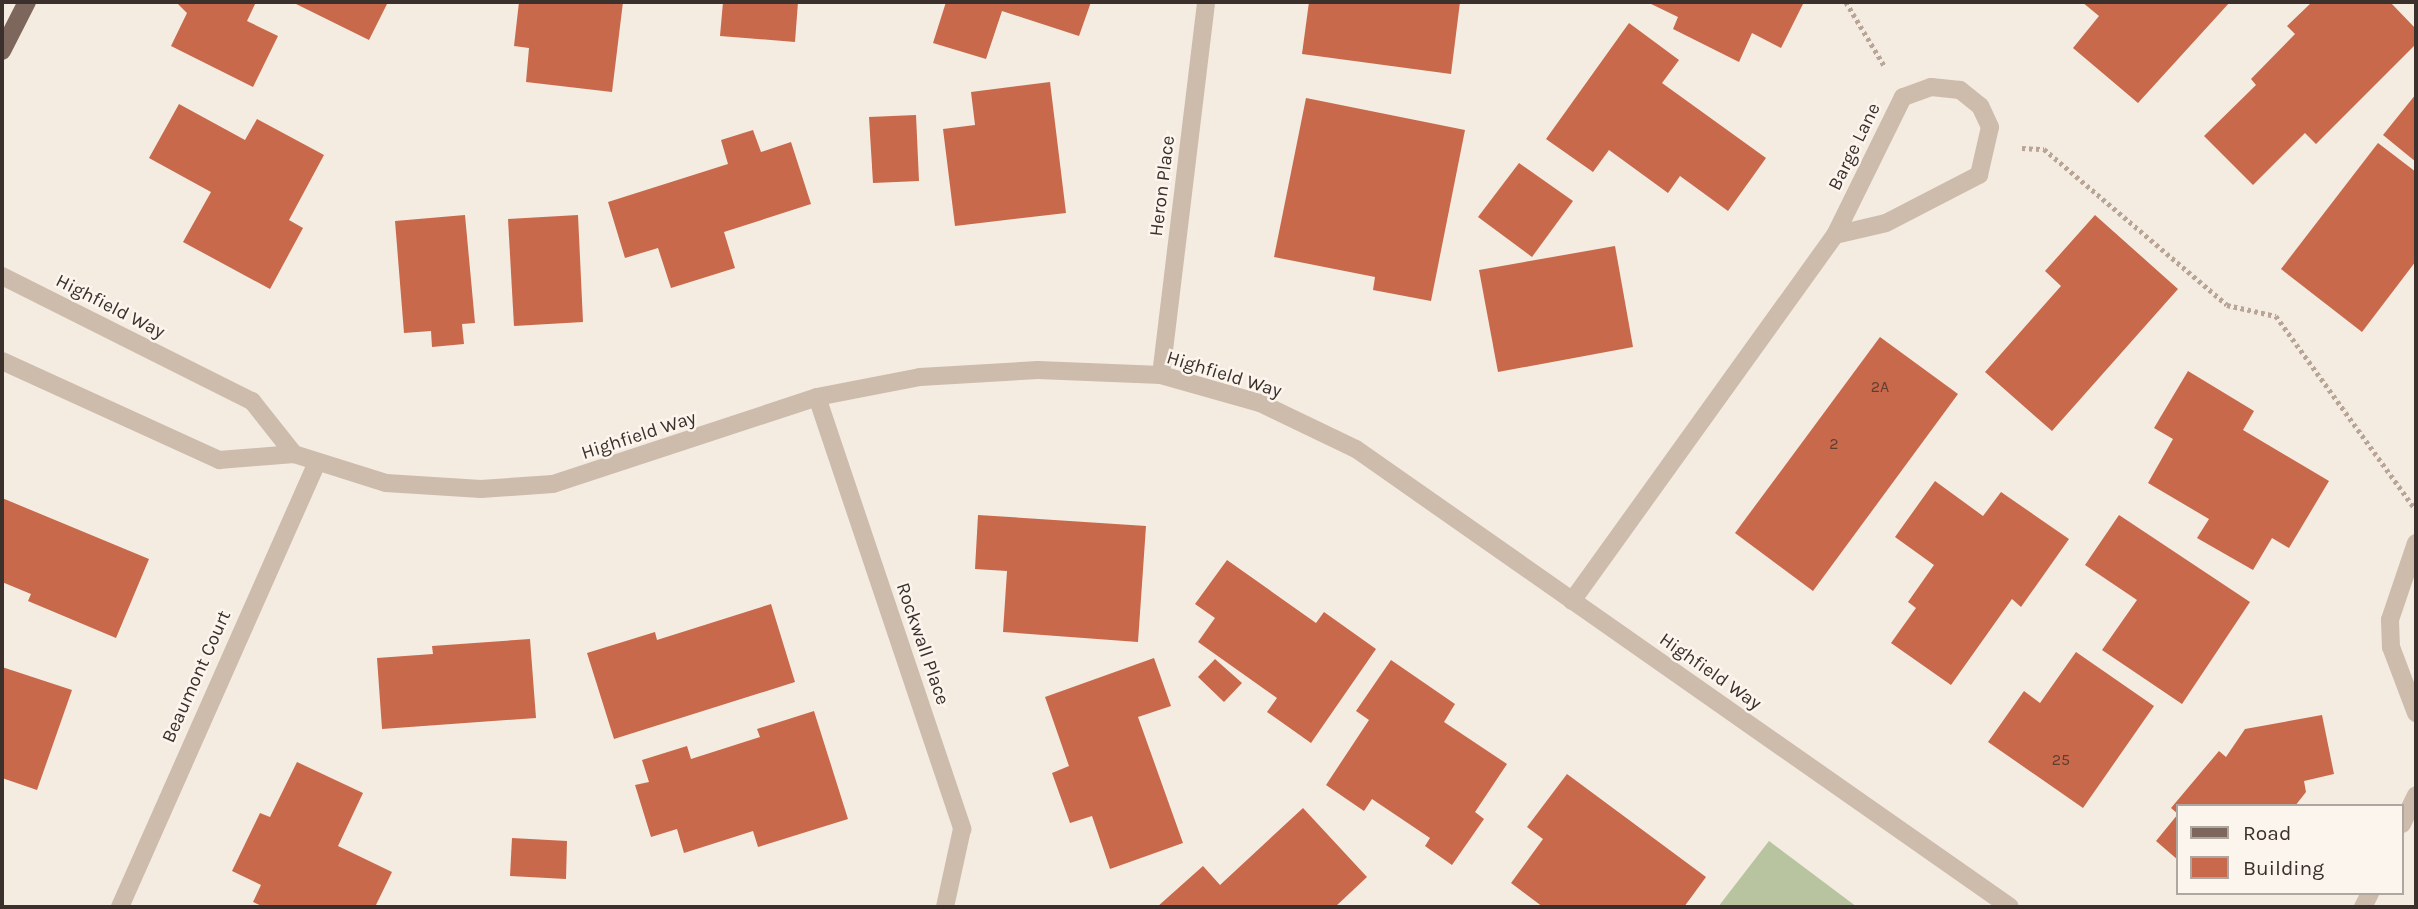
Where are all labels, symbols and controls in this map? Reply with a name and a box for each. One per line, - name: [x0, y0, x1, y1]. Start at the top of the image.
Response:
- street label: Barge Lane: [1824, 100, 1886, 194]
- street label: Heron Place: [1145, 134, 1181, 238]
- street label: Highfield Way: [52, 270, 168, 344]
- street label: Highfield Way: [1164, 347, 1284, 403]
- house number: 2A: [1871, 377, 1889, 397]
- street label: Highfield Way: [579, 407, 699, 465]
- house number: 2: [1829, 434, 1839, 454]
- street label: Rockwall Place: [890, 580, 954, 708]
- street label: Beaumont Court: [158, 607, 236, 747]
- street label: Highfield Way: [1655, 628, 1765, 716]
- house number: 25: [2052, 750, 2070, 770]
- legend: [2176, 804, 2404, 895]
- text: Road: [2243, 821, 2291, 845]
- text: Building: [2243, 856, 2324, 880]

